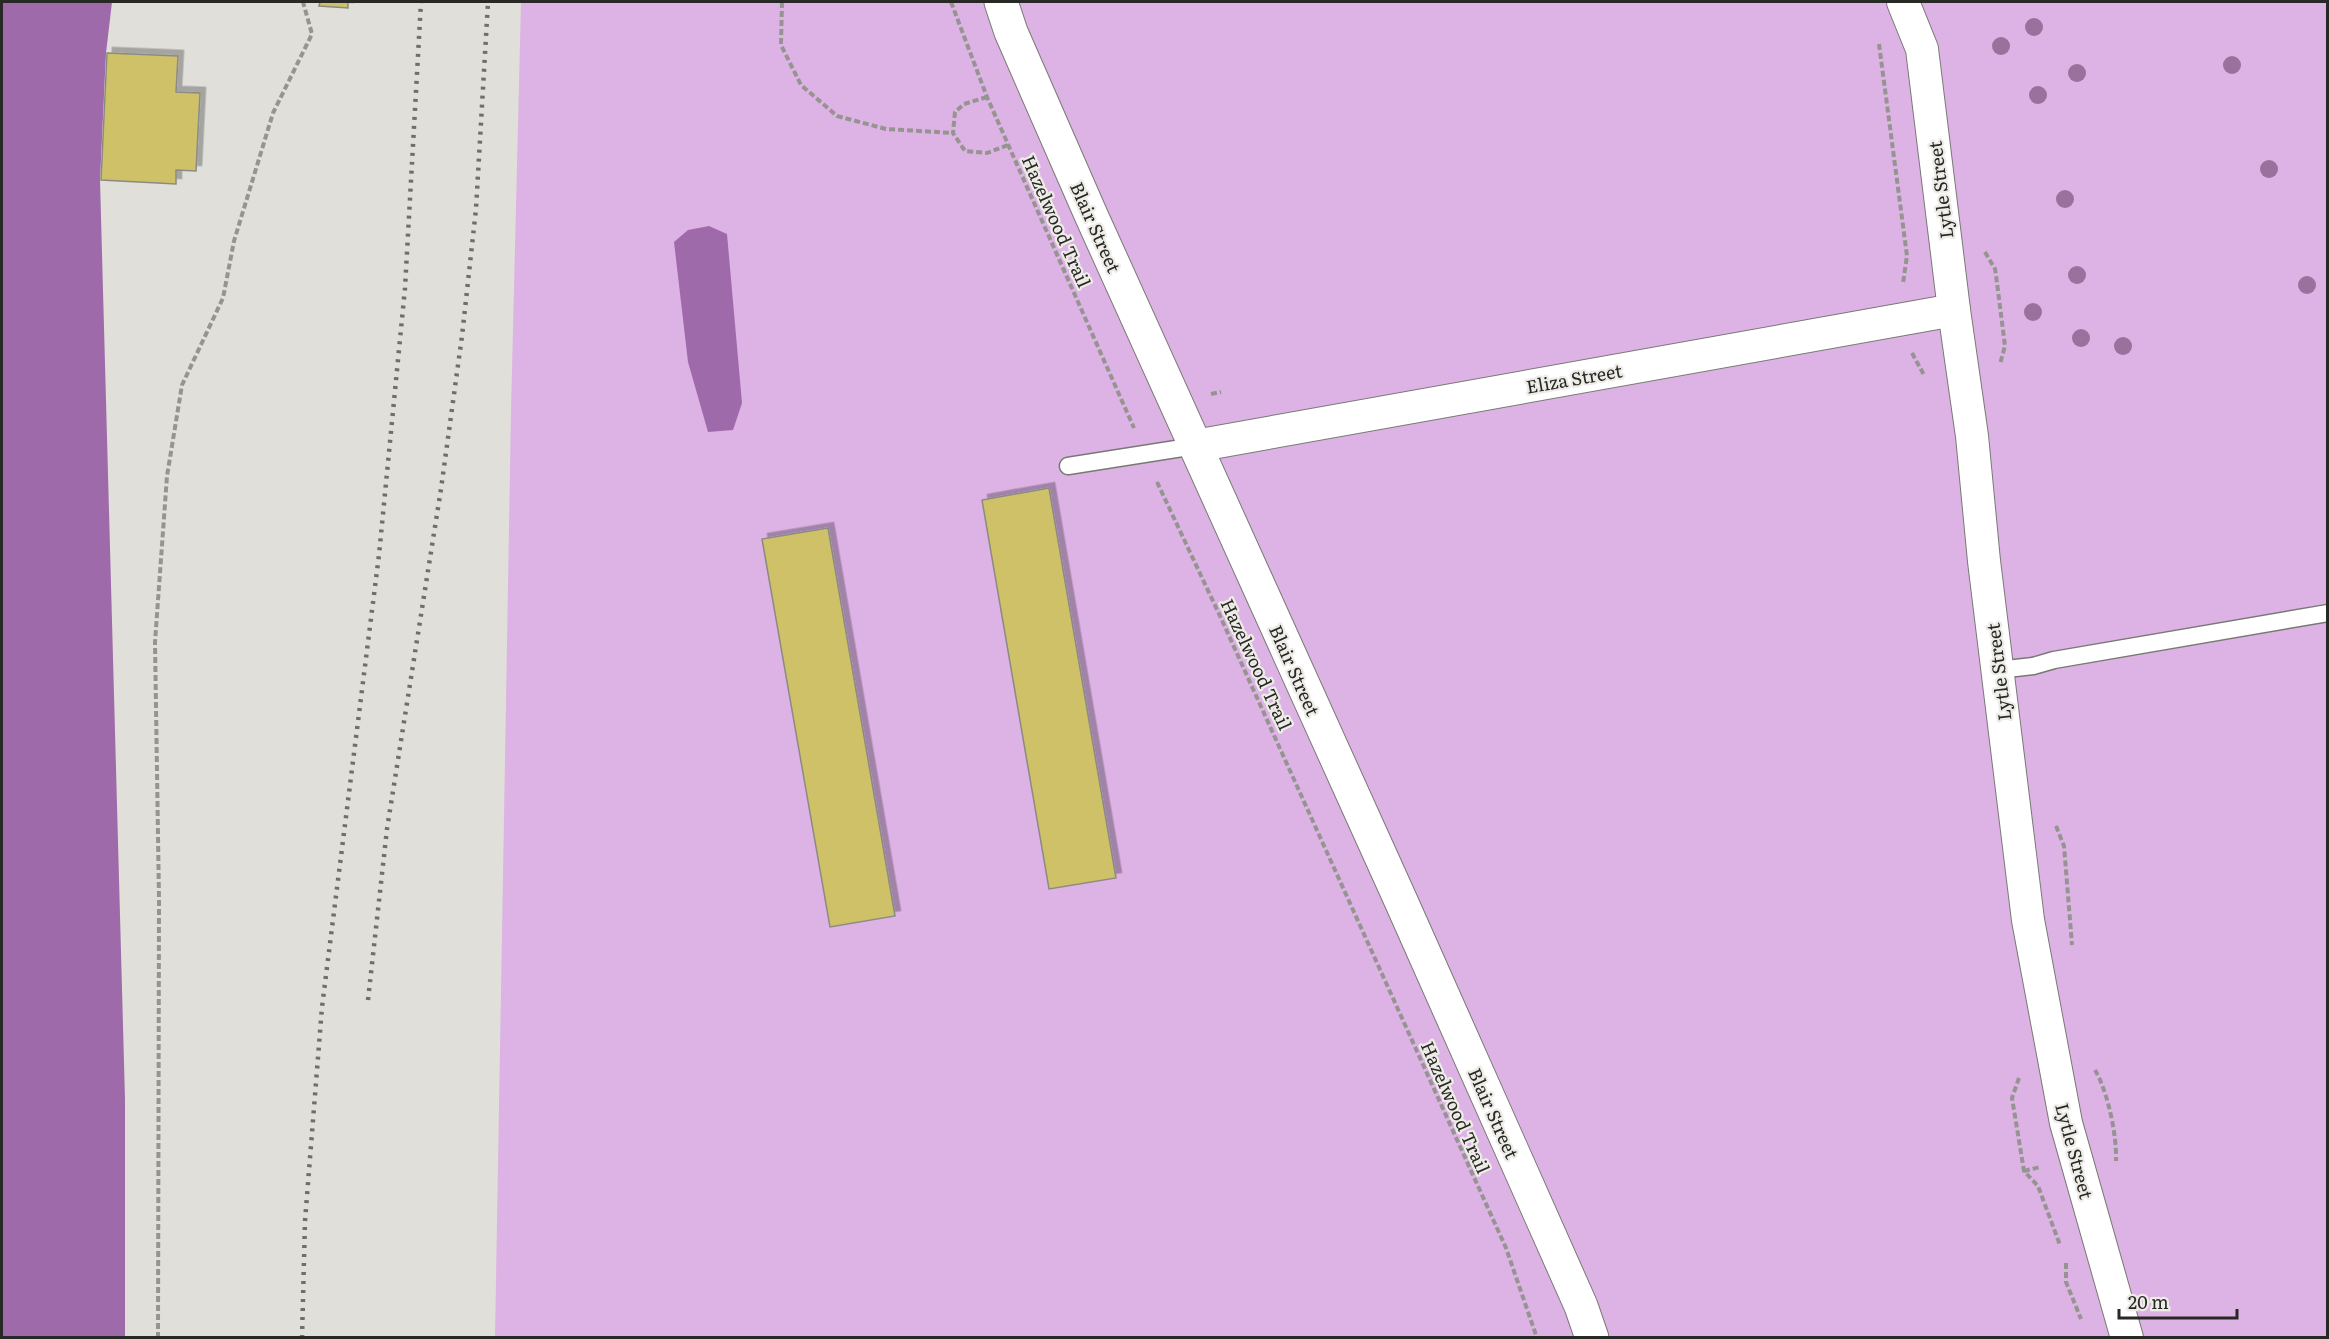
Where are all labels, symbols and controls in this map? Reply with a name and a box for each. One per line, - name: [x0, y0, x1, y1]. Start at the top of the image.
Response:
- street label: Lytle Street: [1921, 139, 1959, 240]
- street label: Hazelwood Trail: [1016, 150, 1098, 292]
- street label: Blair Street: [1064, 177, 1128, 278]
- street label: Eliza Street: [1524, 356, 1625, 400]
- street label: Hazelwood Trail: [1215, 594, 1299, 734]
- street label: Blair Street: [1263, 620, 1327, 721]
- street label: Lytle Street: [1979, 621, 2017, 722]
- street label: Hazelwood Trail: [1415, 1036, 1497, 1178]
- street label: Blair Street: [1462, 1063, 1526, 1164]
- street label: Lytle Street: [2049, 1100, 2101, 1203]
- scale bar: [2119, 1282, 2238, 1320]
- text: 20 m: [2128, 1288, 2169, 1315]

